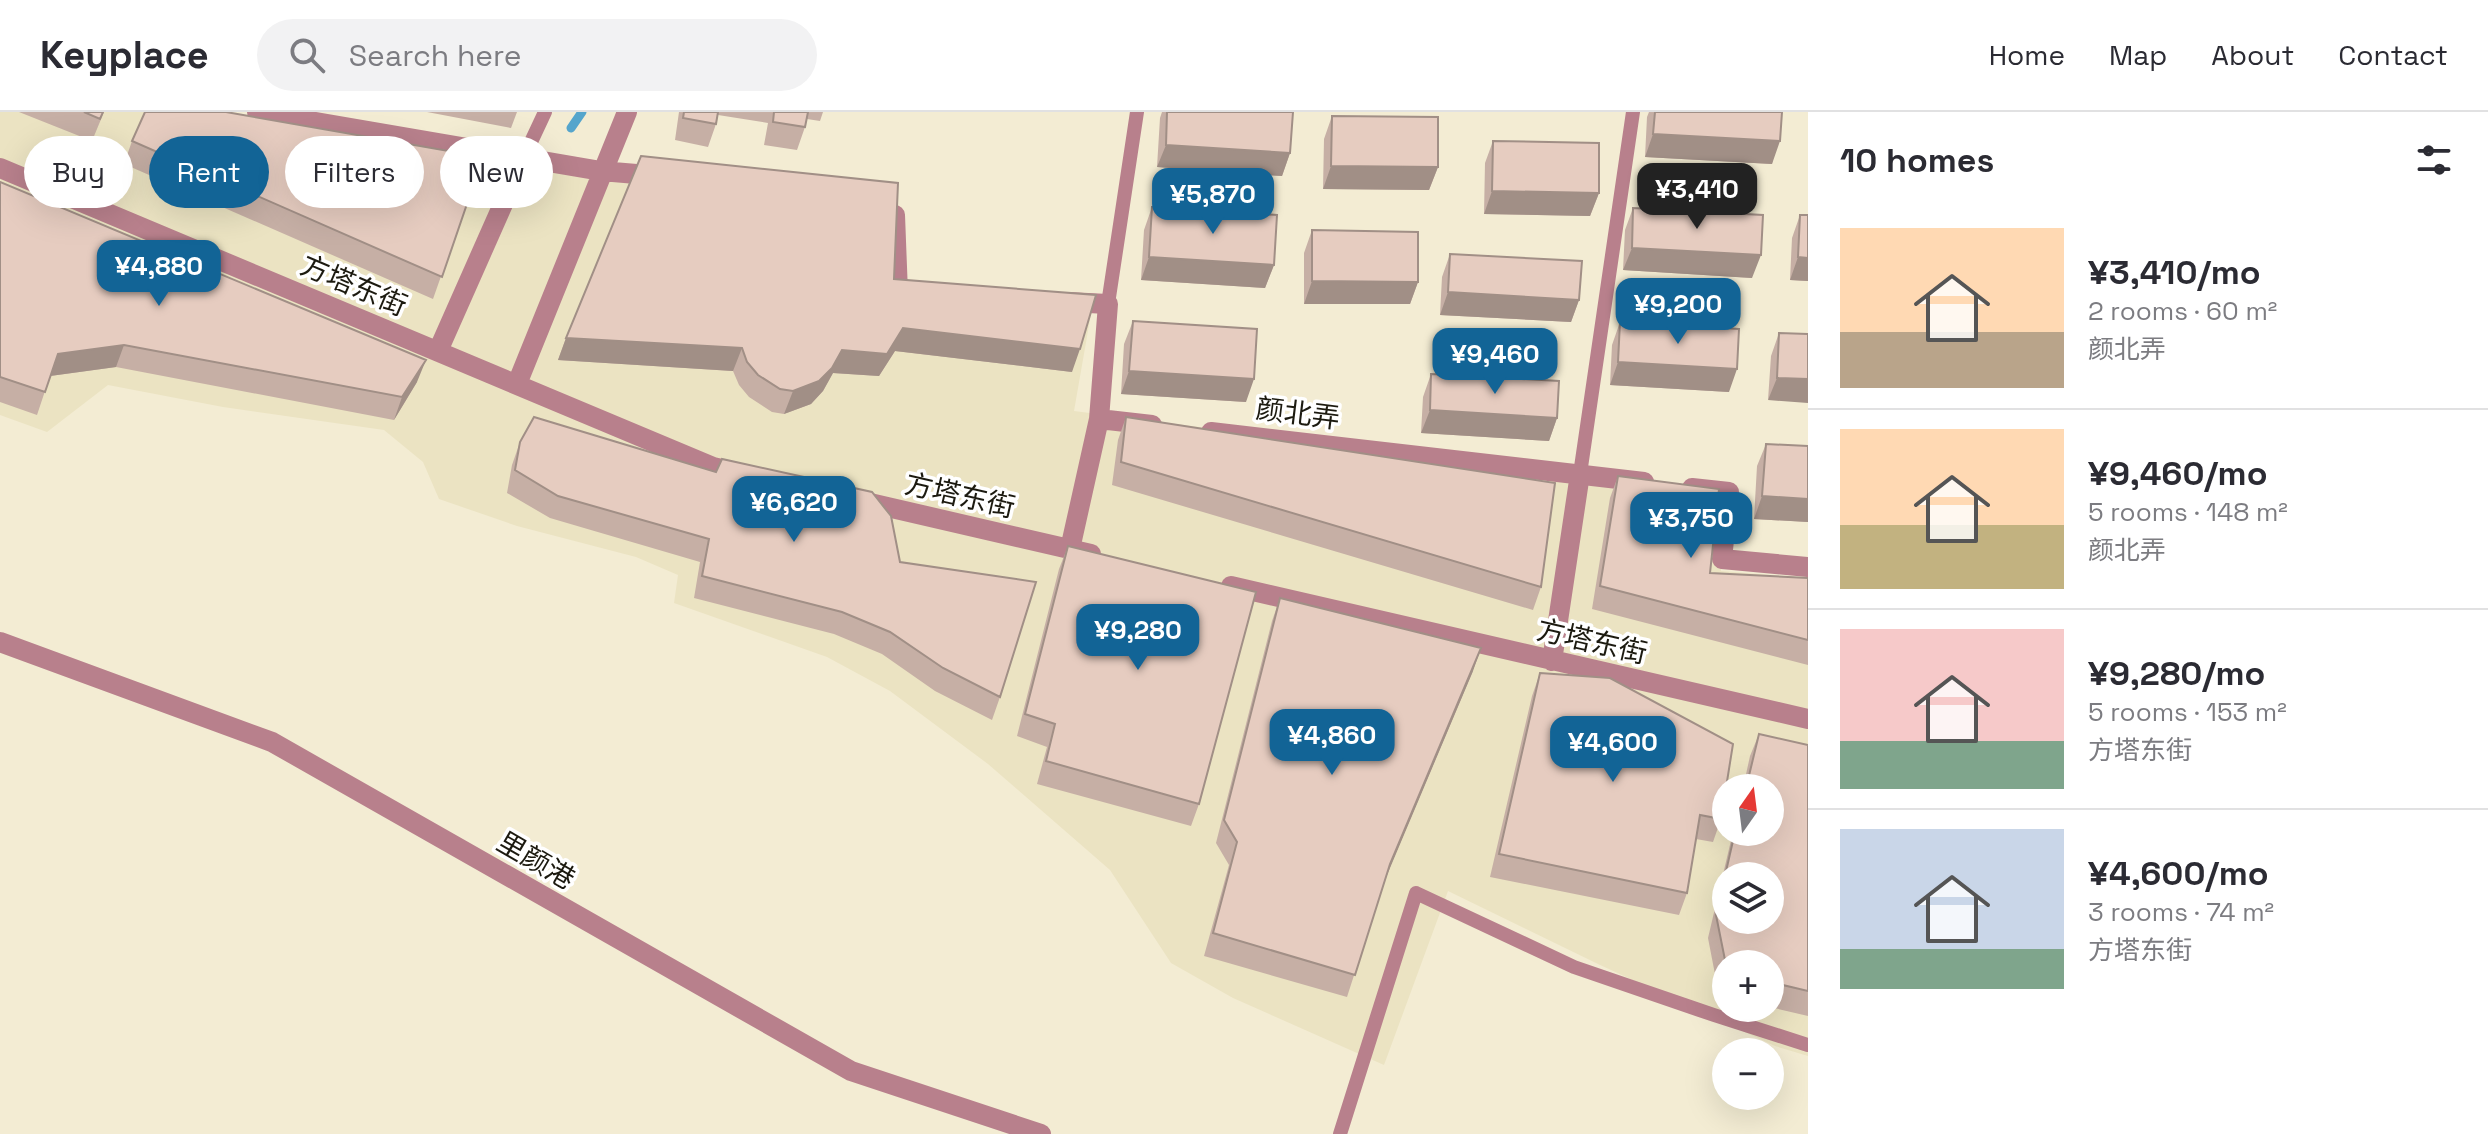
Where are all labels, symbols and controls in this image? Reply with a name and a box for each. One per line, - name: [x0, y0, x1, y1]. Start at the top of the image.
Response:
- search box: [257, 19, 817, 91]
- text: Keyplace: [40, 31, 209, 79]
- icon: search: [285, 33, 329, 77]
- text: Search here: [349, 36, 522, 75]
- text: Home: [1989, 37, 2065, 73]
- text: Map: [2109, 37, 2167, 73]
- text: About: [2211, 37, 2294, 73]
- text: Contact: [2338, 37, 2448, 73]
- chip: Buy: [24, 136, 133, 208]
- chip: Rent: [149, 136, 269, 208]
- chip: Filters: [285, 136, 424, 208]
- chip: New: [440, 136, 553, 208]
- icon: filters: [2412, 138, 2456, 182]
- text: 10 homes: [1840, 139, 1994, 182]
- pin: ¥3,410: [1632, 163, 1762, 231]
- pin: ¥5,870: [1148, 168, 1278, 236]
- text: ¥3,410: [1655, 172, 1739, 206]
- text: ¥5,870: [1170, 177, 1256, 211]
- pin: ¥4,880: [94, 240, 224, 308]
- street label: 方塔东街: [295, 247, 413, 323]
- text: ¥4,880: [115, 249, 203, 283]
- text: ¥3,410/mo: [2088, 251, 2261, 294]
- icon: home: [1904, 260, 2000, 356]
- pin: ¥9,200: [1613, 278, 1743, 346]
- text: ¥9,200: [1634, 287, 1722, 321]
- text: 2 rooms · 60 m²: [2088, 294, 2277, 328]
- pin: ¥9,460: [1430, 328, 1560, 396]
- text: 颜北弄: [2088, 332, 2166, 366]
- text: ¥9,460: [1450, 337, 1540, 371]
- street label: 颜北弄: [1254, 390, 1342, 436]
- text: ¥9,460/mo: [2088, 452, 2267, 495]
- icon: home: [1904, 461, 2000, 557]
- street label: 方塔东街: [901, 465, 1019, 525]
- pin: ¥6,620: [729, 476, 859, 544]
- text: ¥6,620: [750, 485, 838, 519]
- pin: ¥3,750: [1626, 492, 1756, 560]
- text: 5 rooms · 148 m²: [2088, 495, 2288, 529]
- text: ¥3,750: [1648, 501, 1734, 535]
- text: 颜北弄: [2088, 533, 2166, 567]
- pin: ¥9,280: [1073, 604, 1203, 672]
- street label: 方塔东街: [1533, 611, 1651, 671]
- text: ¥9,280: [1094, 613, 1182, 647]
- text: ¥9,280/mo: [2088, 652, 2265, 695]
- icon: home: [1904, 661, 2000, 757]
- text: 5 rooms · 153 m²: [2088, 695, 2287, 729]
- pin: ¥4,860: [1267, 709, 1397, 777]
- pin: ¥4,600: [1548, 716, 1678, 784]
- text: ¥4,860: [1288, 718, 1376, 752]
- text: ¥4,600: [1568, 725, 1658, 759]
- text: 方塔东街: [2088, 733, 2192, 767]
- north arrow: [1712, 774, 1784, 846]
- map controls: [1712, 774, 1784, 1110]
- street label: 里颜港: [491, 823, 581, 897]
- text: ¥4,600/mo: [2088, 852, 2268, 895]
- icon: home: [1904, 861, 2000, 957]
- button: layers: [1712, 862, 1784, 934]
- text: 3 rooms · 74 m²: [2088, 895, 2274, 929]
- text: 方塔东街: [2088, 933, 2192, 967]
- button: +: [1712, 950, 1784, 1022]
- button: −: [1712, 1038, 1784, 1110]

